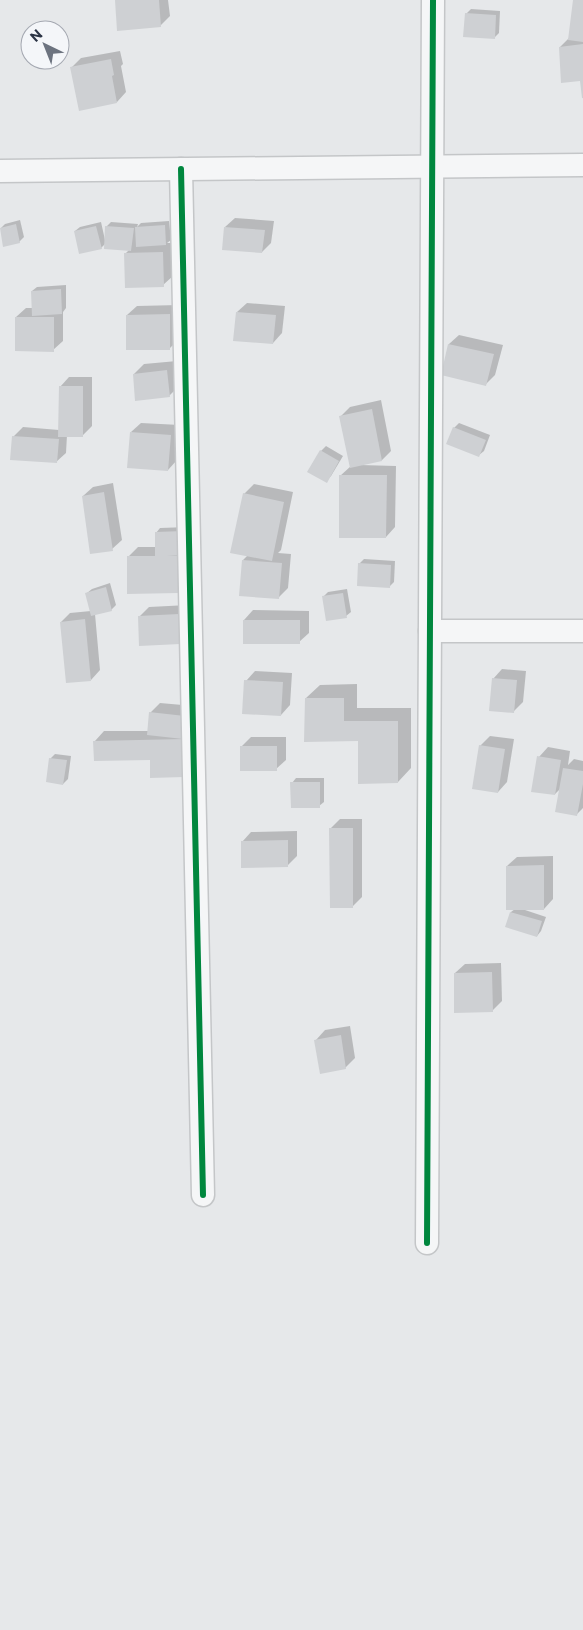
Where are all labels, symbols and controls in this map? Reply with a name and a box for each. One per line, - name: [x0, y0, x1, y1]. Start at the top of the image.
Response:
- north arrow: [20, 20, 70, 70]
- text: N: [26, 25, 45, 45]

